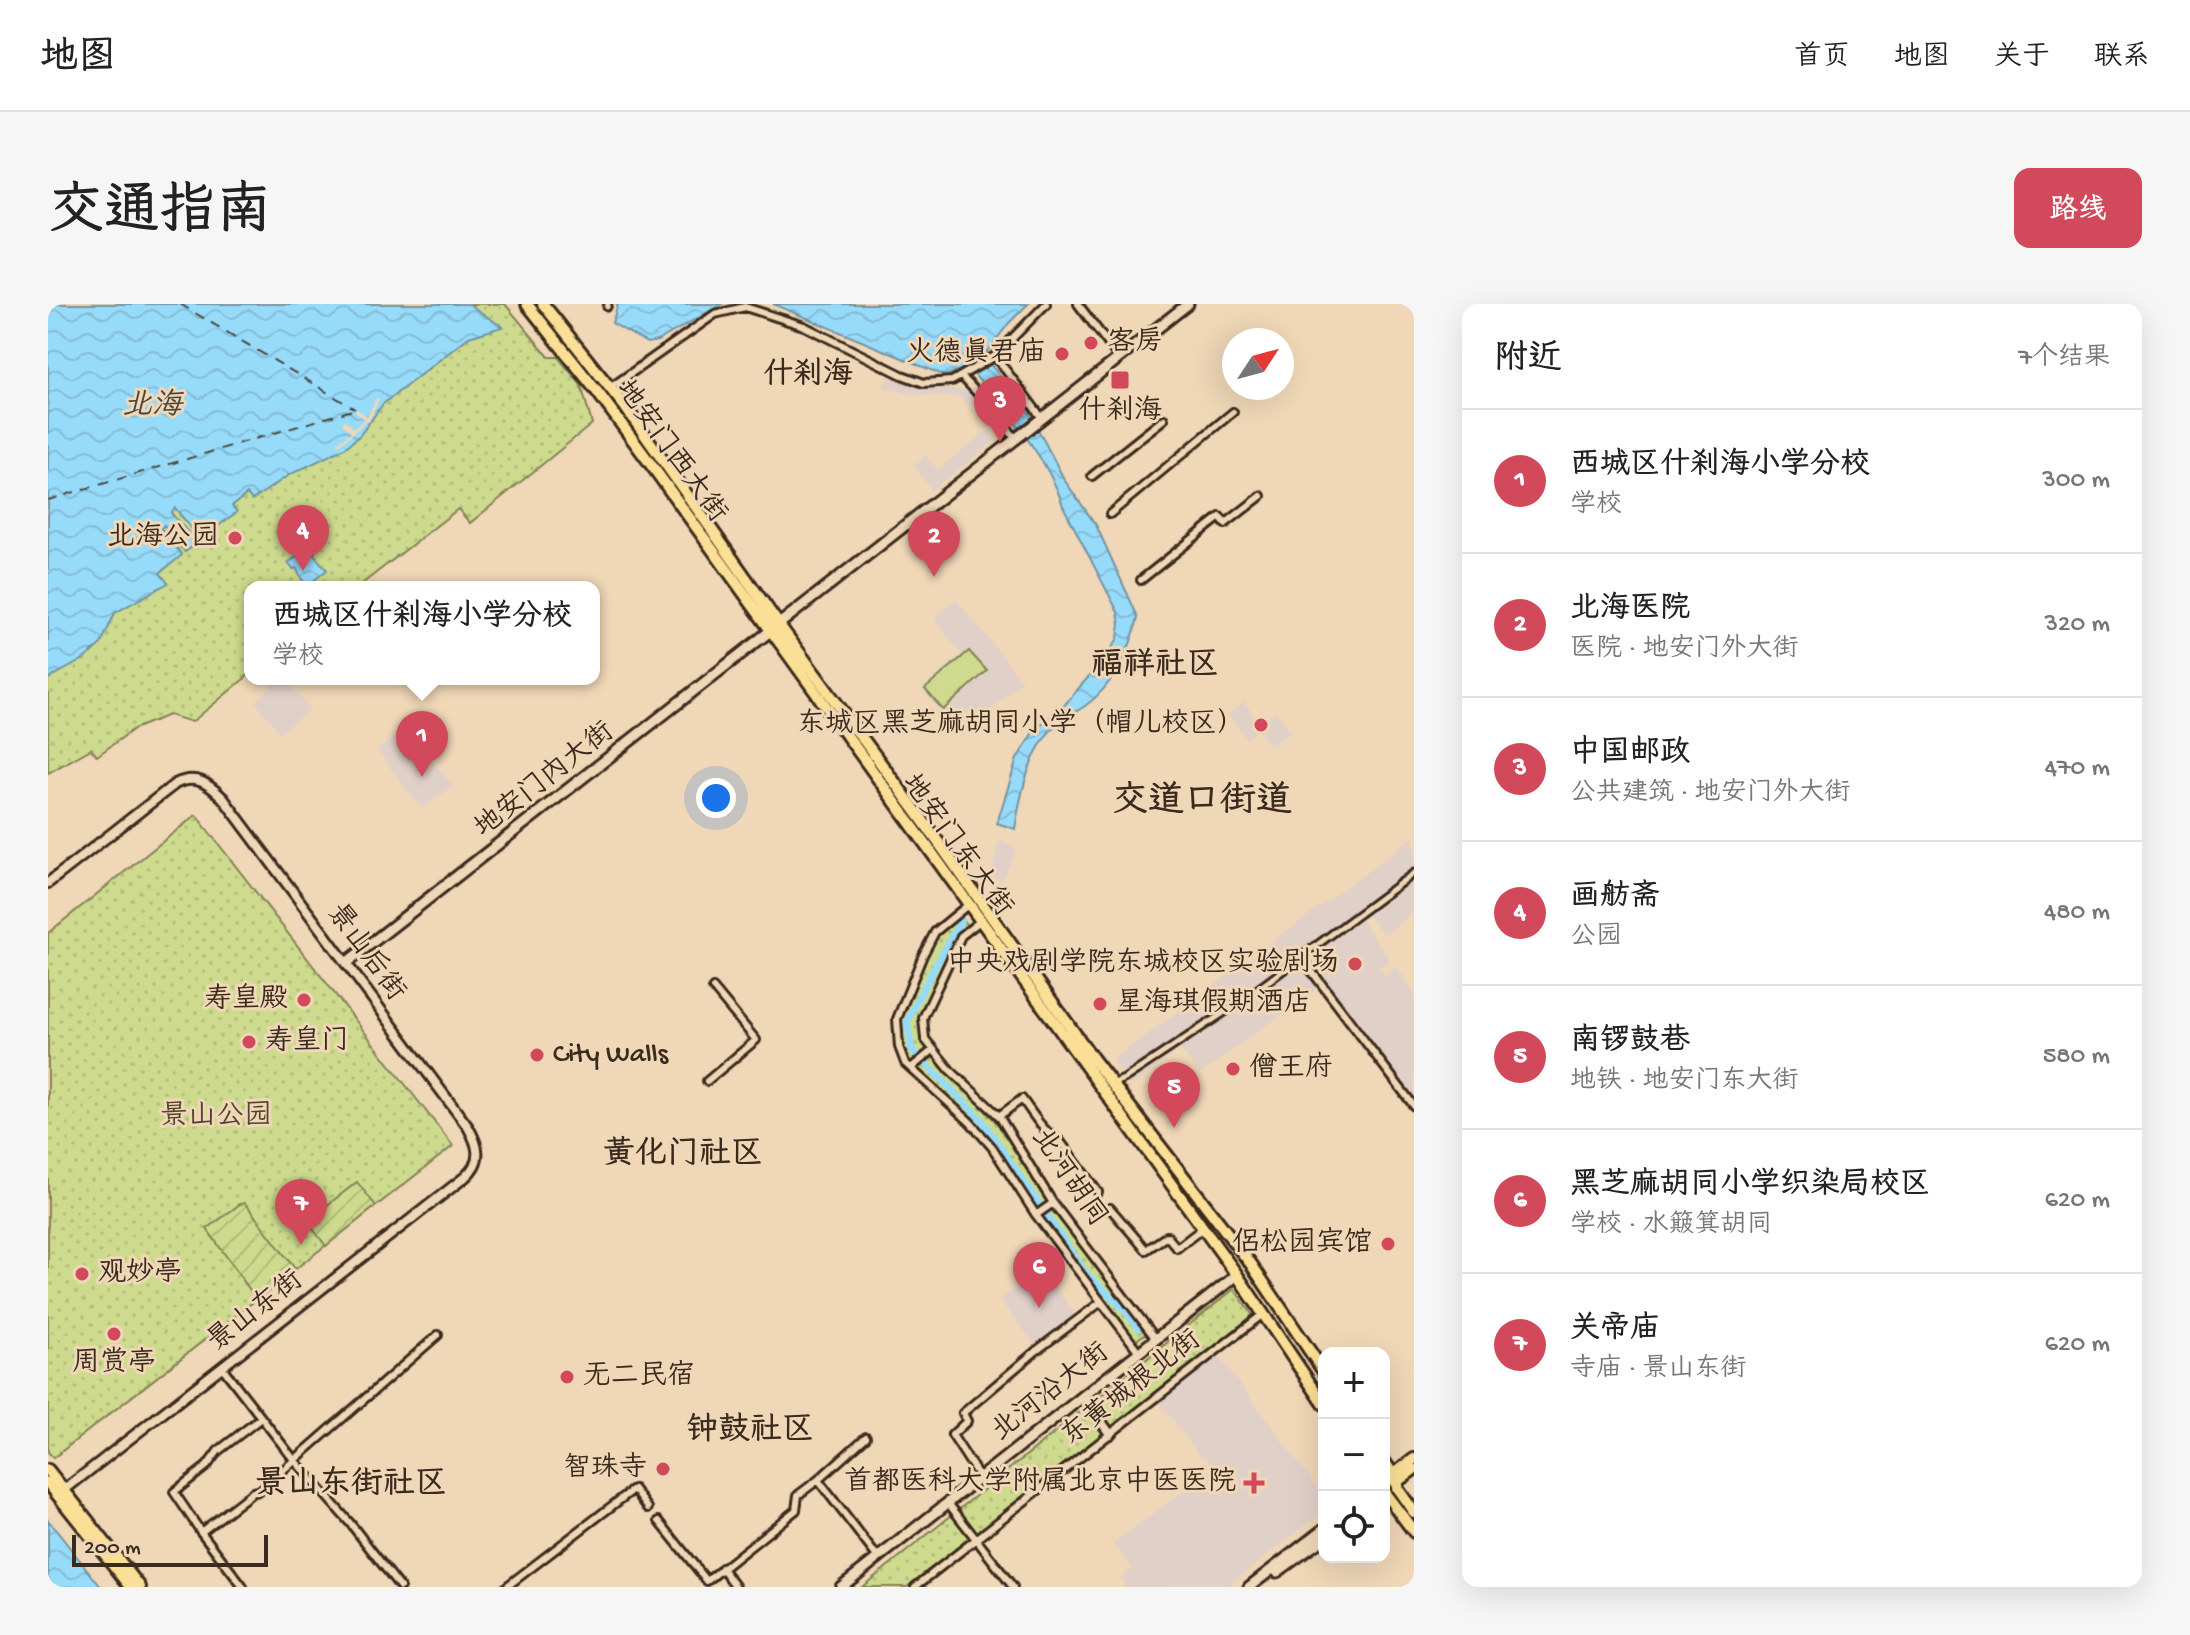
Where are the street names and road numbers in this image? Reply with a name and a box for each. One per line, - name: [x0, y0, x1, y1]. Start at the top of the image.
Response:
- street label: 地安门西大街: [607, 374, 734, 530]
- street label: 地安门内大街: [468, 715, 621, 846]
- street label: 地安门东大街: [893, 768, 1020, 924]
- street label: 景山后街: [319, 897, 412, 1008]
- street label: 北河胡同: [1023, 1122, 1113, 1234]
- street label: 景山东街: [201, 1264, 310, 1359]
- street label: 东黄城根北街: [1055, 1323, 1208, 1454]
- street label: 北河沿大街: [985, 1336, 1116, 1449]

